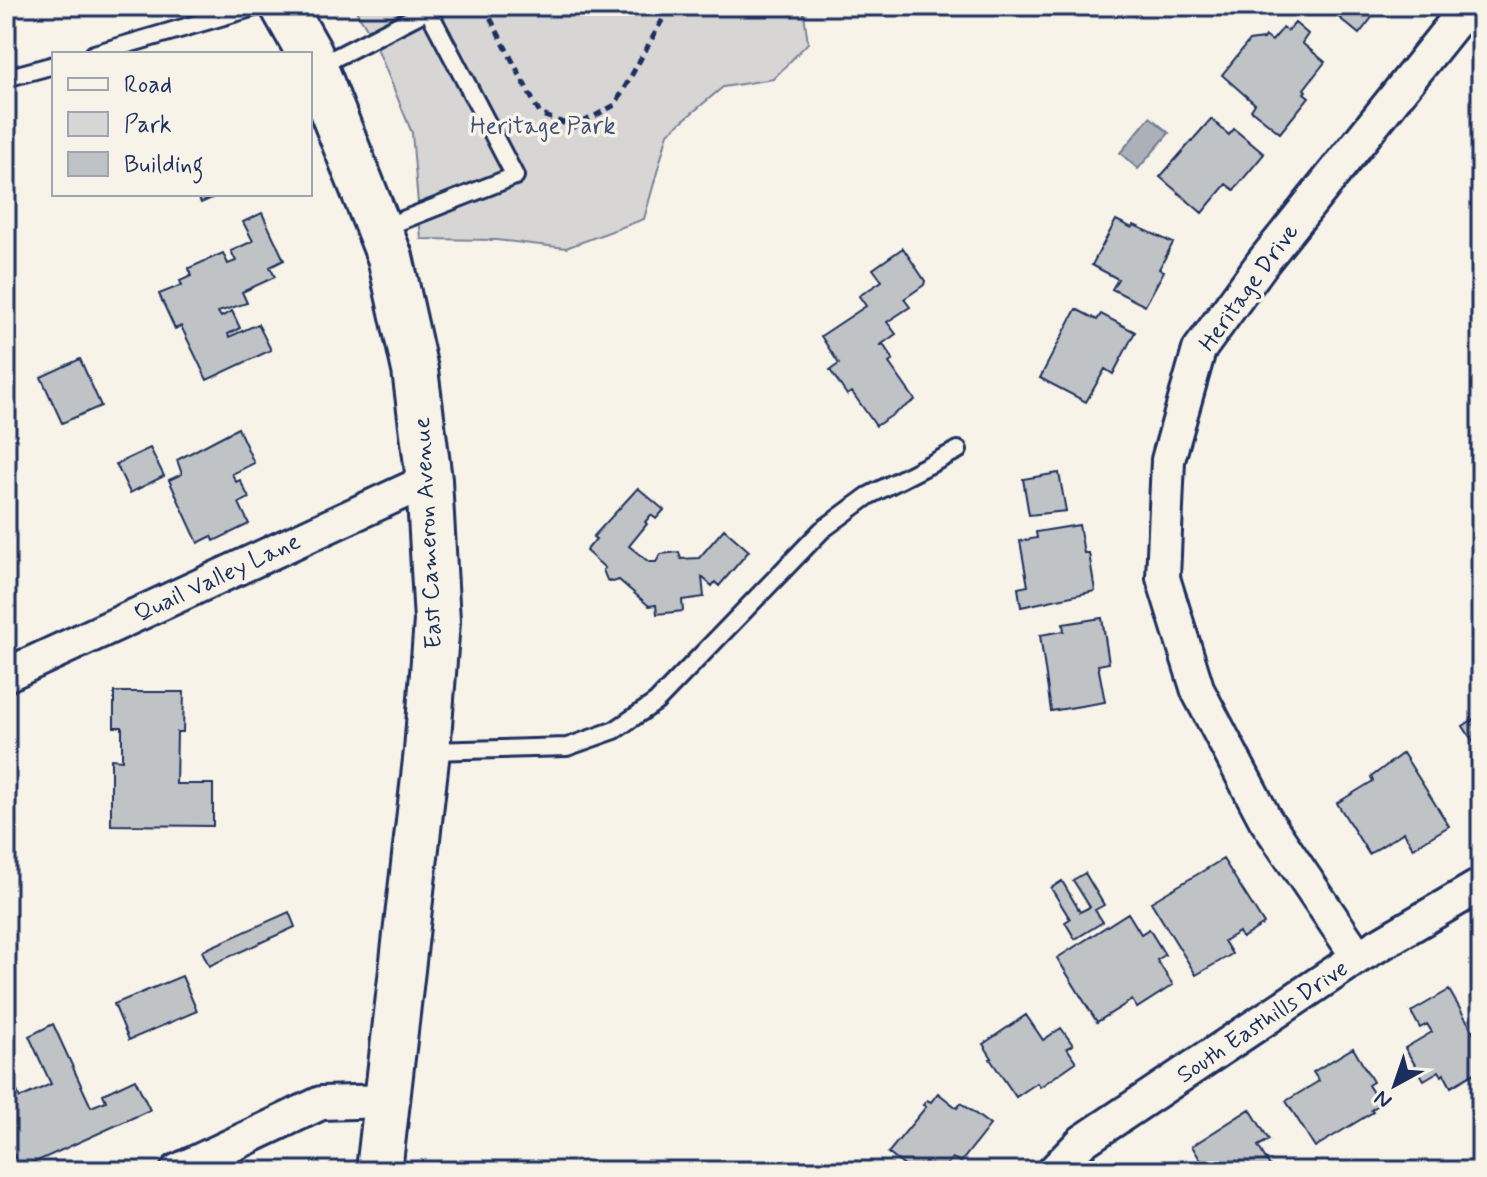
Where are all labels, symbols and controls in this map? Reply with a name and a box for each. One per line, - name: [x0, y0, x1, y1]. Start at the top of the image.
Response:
- legend: [52, 52, 312, 196]
- text: Road: [124, 70, 172, 101]
- text: Park: [124, 110, 172, 141]
- park label: Heritage Park: [470, 111, 616, 142]
- text: Building: [124, 150, 204, 184]
- street label: Heritage Drive: [1192, 218, 1306, 358]
- street label: East Cameron Avenue: [407, 416, 450, 650]
- street label: Quail Valley Lane: [130, 526, 306, 630]
- street label: South Easthills Drive: [1171, 953, 1354, 1091]
- north arrow: [1355, 1045, 1435, 1125]
- text: N: [1369, 1083, 1398, 1114]

